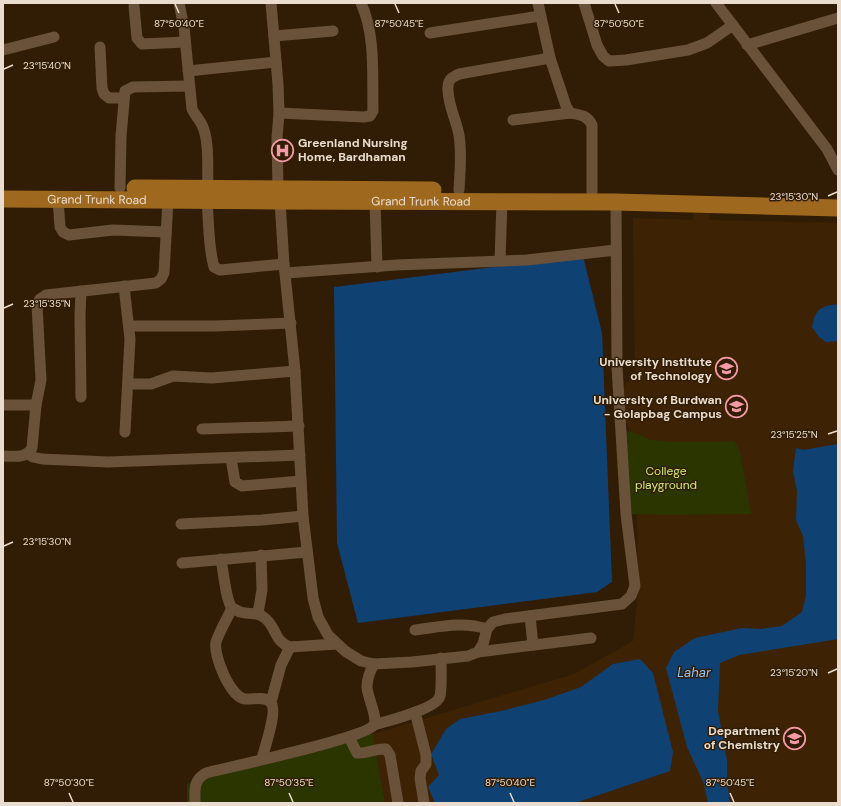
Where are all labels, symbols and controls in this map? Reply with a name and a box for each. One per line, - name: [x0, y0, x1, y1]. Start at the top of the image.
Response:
- text: 87°50'40"E: [154, 17, 204, 30]
- text: 87°50'45"E: [374, 17, 424, 30]
- text: 87°50'50"E: [594, 17, 645, 30]
- text: 23°15'40"N: [23, 59, 71, 72]
- place label: Greenland Nursing Home, Bardhaman: [298, 135, 408, 165]
- hospital icon: Greenland Nursing Home, Bardhaman: [270, 137, 296, 163]
- text: 23°15'30"N: [770, 190, 818, 203]
- street label: Grand Trunk Road: [47, 191, 147, 208]
- street label: Grand Trunk Road: [371, 193, 471, 210]
- text: 23°15'35"N: [23, 297, 71, 310]
- place label: University Institute of Technology: [599, 354, 713, 384]
- school or university icon: University Institute of Technology: [714, 356, 740, 382]
- place label: University of Burdwan - Golapbag Campus: [593, 392, 722, 422]
- school or university icon: University of Burdwan - Golapbag Campus: [724, 394, 750, 420]
- text: 23°15'25"N: [770, 428, 818, 441]
- park label: College playground: [635, 463, 697, 493]
- text: 23°15'30"N: [23, 535, 71, 548]
- water label: Lahar: [677, 664, 712, 681]
- text: 23°15'20"N: [770, 666, 818, 679]
- place label: Department of Chemistry: [704, 723, 781, 753]
- school or university icon: Department of Chemistry: [782, 725, 808, 751]
- text: 87°50'30"E: [44, 776, 95, 789]
- text: 87°50'35"E: [264, 776, 314, 789]
- text: 87°50'40"E: [485, 776, 535, 789]
- text: 87°50'45"E: [705, 776, 755, 789]

